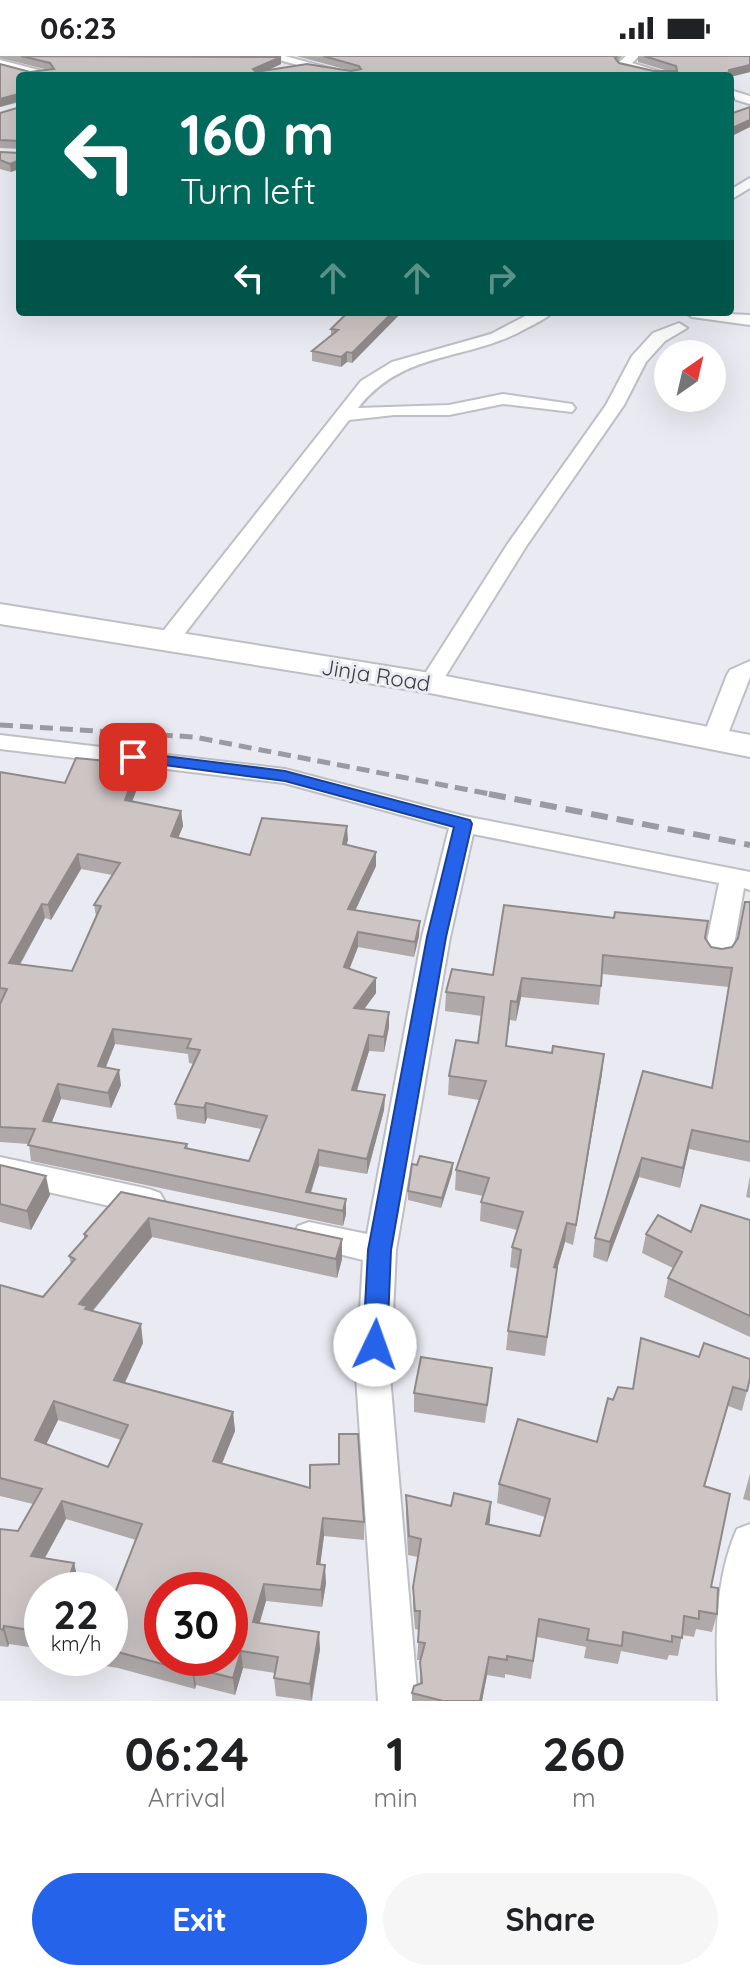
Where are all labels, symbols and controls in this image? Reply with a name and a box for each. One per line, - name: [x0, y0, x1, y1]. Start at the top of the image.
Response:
- text: 06:23: [40, 9, 116, 47]
- text: 160 m: [180, 99, 334, 169]
- icon: left: [48, 104, 152, 208]
- text: Turn left: [180, 168, 316, 213]
- icon: left: [227, 256, 271, 300]
- icon: ahead: [311, 256, 355, 300]
- icon: ahead: [395, 256, 439, 300]
- icon: right: [479, 256, 523, 300]
- north arrow: [654, 340, 726, 412]
- map controls: [654, 340, 726, 412]
- street label: Jinja Road: [320, 653, 432, 697]
- pin: [99, 723, 167, 791]
- icon: arrive: [111, 735, 155, 779]
- position arrow: [333, 1303, 417, 1387]
- speed limit sign: 30: [144, 1572, 248, 1676]
- text: 22: [53, 1589, 99, 1639]
- text: km/h: [51, 1631, 101, 1656]
- text: 06:24: [124, 1723, 249, 1783]
- text: 1: [386, 1723, 405, 1783]
- text: 260: [542, 1723, 626, 1783]
- text: Arrival: [148, 1781, 226, 1814]
- text: min: [374, 1781, 418, 1814]
- text: m: [572, 1781, 596, 1814]
- button: Exit: [32, 1873, 367, 1965]
- button: Share: [383, 1873, 718, 1965]

